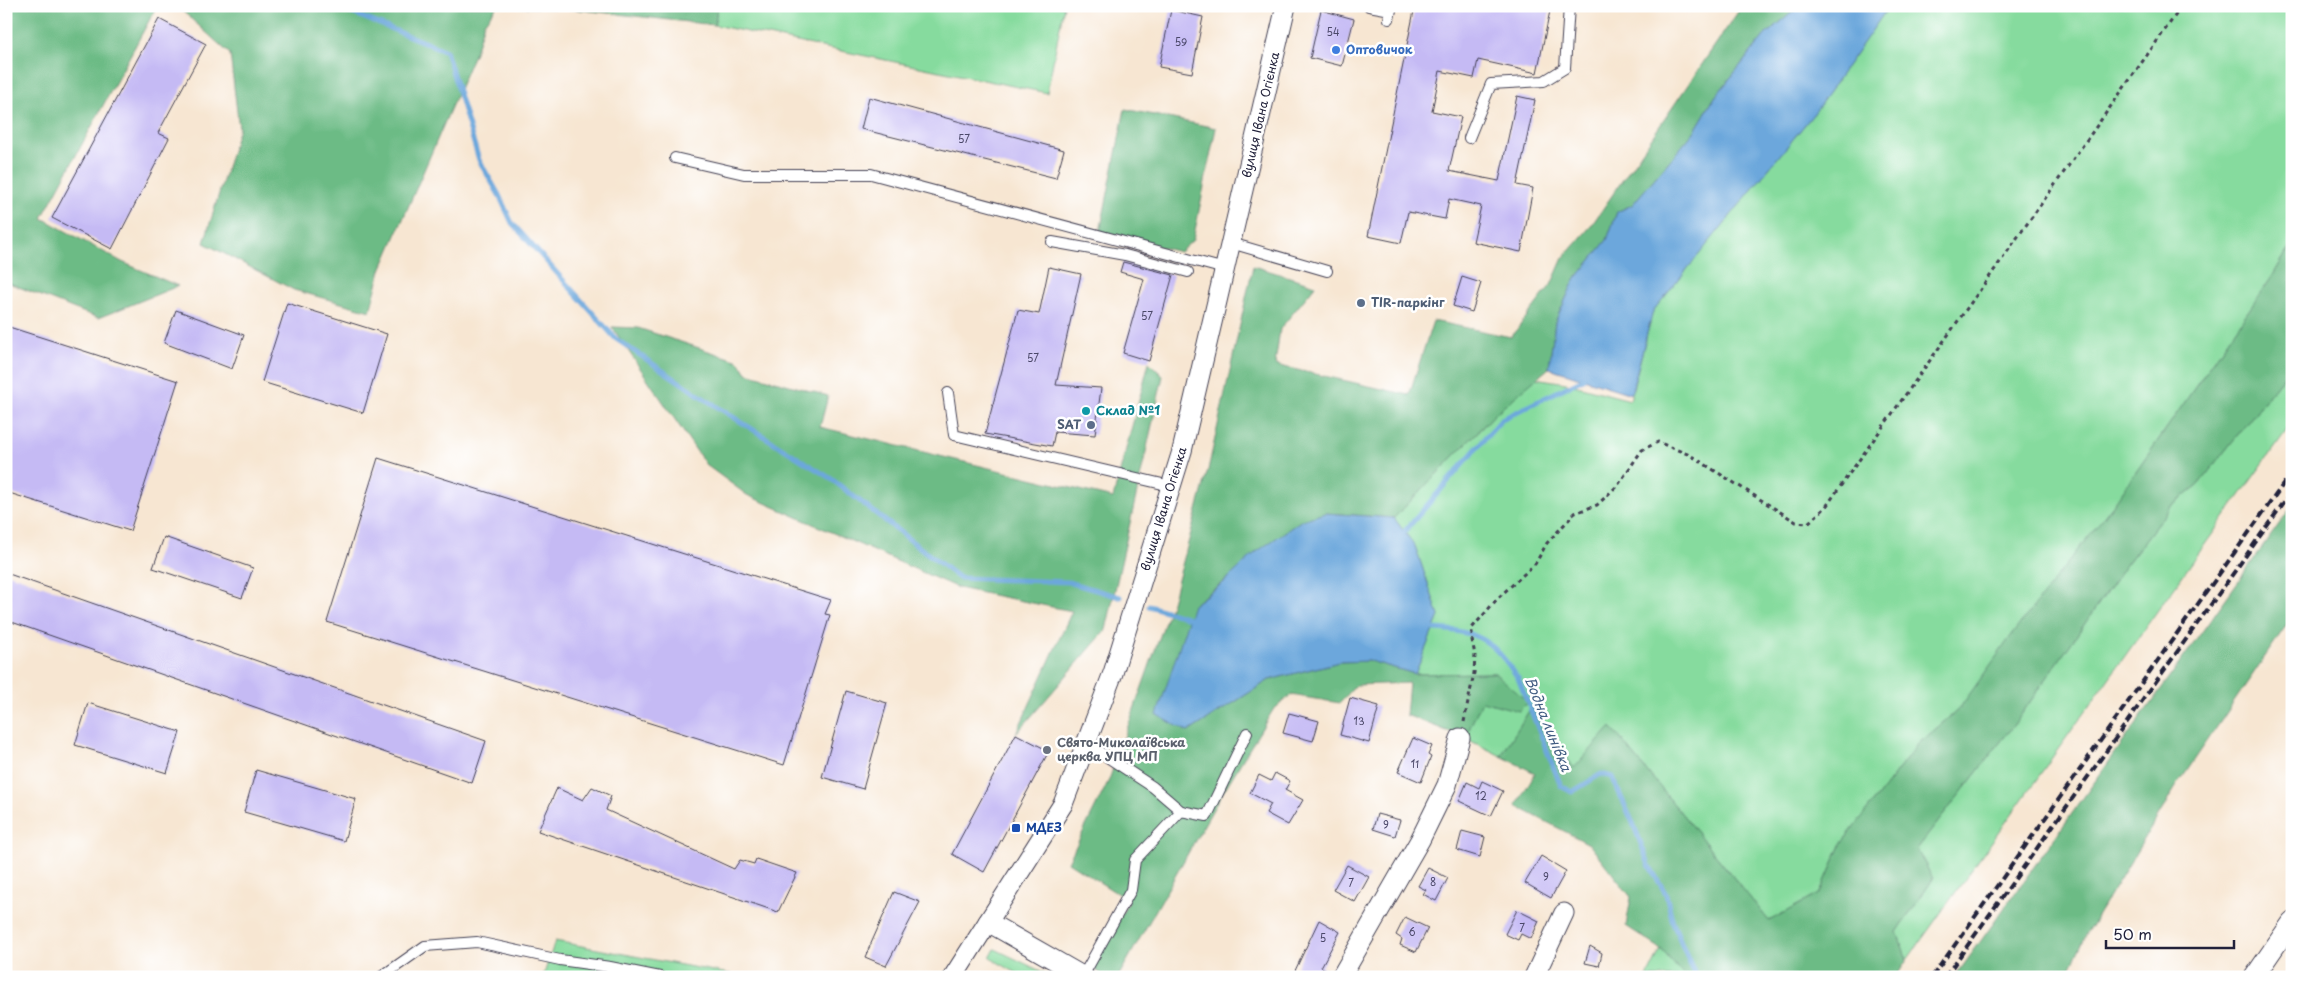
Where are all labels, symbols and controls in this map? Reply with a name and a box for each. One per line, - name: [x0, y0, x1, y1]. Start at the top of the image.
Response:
- house number: 54: [1326, 24, 1340, 39]
- house number: 59: [1175, 34, 1187, 49]
- place label: Оптовичок: [1346, 40, 1413, 58]
- marker: Оптовичок: [1330, 44, 1342, 56]
- street label: вулиця Івана Огієнка: [1237, 50, 1283, 179]
- house number: 57: [958, 131, 970, 146]
- place label: TIR-паркінг: [1371, 293, 1445, 311]
- marker: TIR-паркінг: [1355, 297, 1367, 309]
- house number: 57: [1141, 308, 1153, 323]
- house number: 57: [1027, 350, 1039, 365]
- place label: Склад №1: [1096, 401, 1160, 419]
- marker: Склад №1: [1080, 405, 1092, 417]
- place label: SAT: [1057, 415, 1082, 433]
- marker: SAT: [1085, 419, 1097, 431]
- street label: вулиця Івана Огієнка: [1136, 444, 1191, 573]
- water label: Водна линівка: [1520, 673, 1578, 776]
- house number: 13: [1353, 713, 1365, 728]
- place label: Свято-Миколаївська церква УПЦ МП: [1057, 733, 1185, 765]
- marker: Свято-Миколаївська церква УПЦ МП: [1041, 744, 1053, 756]
- house number: 11: [1411, 756, 1419, 771]
- house number: 12: [1475, 788, 1487, 803]
- house number: 9: [1383, 817, 1389, 832]
- place label: МДЕЗ: [1026, 818, 1062, 836]
- marker: МДЕЗ: [1010, 822, 1022, 834]
- house number: 9: [1543, 869, 1549, 884]
- house number: 8: [1430, 874, 1436, 889]
- house number: 7: [1348, 875, 1354, 890]
- scale bar: [2106, 918, 2233, 950]
- house number: 7: [1519, 920, 1525, 935]
- text: 50 m: [2113, 922, 2152, 945]
- house number: 6: [1408, 924, 1416, 939]
- house number: 5: [1320, 930, 1326, 945]

